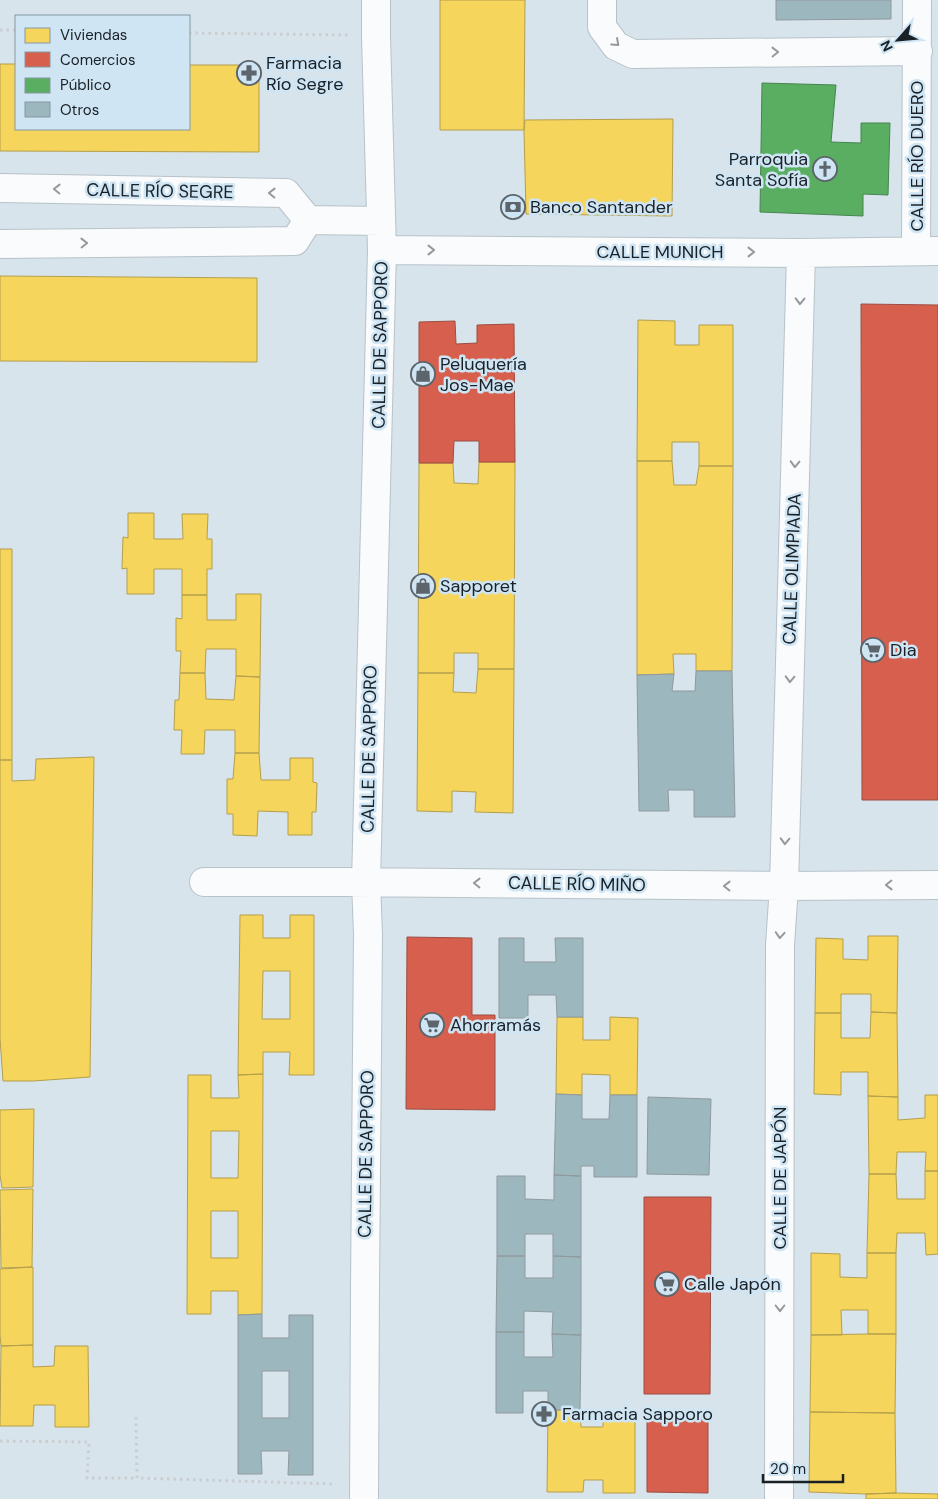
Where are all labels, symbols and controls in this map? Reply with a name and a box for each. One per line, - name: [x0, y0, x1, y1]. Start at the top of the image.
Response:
- legend: [15, 15, 190, 130]
- north arrow: [873, 15, 923, 65]
- text: Viviendas: [60, 25, 127, 45]
- one-way arrow: [610, 37, 619, 46]
- text: N: [876, 37, 897, 55]
- one-way arrow: [771, 47, 779, 57]
- text: Comercios: [60, 50, 135, 70]
- place label: Farmacia Río Segre: [266, 51, 343, 96]
- pharmacy icon: Farmacia Río Segre: [236, 60, 262, 86]
- text: Público: [60, 75, 111, 95]
- street label: CALLE RÍO DUERO: [905, 80, 929, 232]
- text: Otros: [60, 100, 99, 120]
- place label: Parroquia Santa Sofía: [715, 147, 808, 192]
- church icon: Parroquia Santa Sofía: [812, 156, 838, 182]
- street label: CALLE RÍO SEGRE: [86, 178, 234, 204]
- one-way arrow: [53, 184, 60, 194]
- one-way arrow: [268, 188, 276, 198]
- bank icon: Banco Santander: [500, 194, 526, 220]
- place label: Banco Santander: [530, 195, 673, 219]
- one-way arrow: [80, 238, 88, 249]
- street label: CALLE MUNICH: [596, 240, 724, 264]
- one-way arrow: [428, 245, 435, 255]
- one-way arrow: [748, 247, 755, 257]
- street label: CALLE DE SAPPORO: [367, 261, 393, 429]
- one-way arrow: [794, 298, 805, 306]
- place label: Peluquería Jos-Mae: [440, 352, 527, 397]
- shop icon: Peluquería Jos-Mae: [410, 361, 436, 387]
- one-way arrow: [790, 460, 801, 468]
- street label: CALLE OLIMPIADA: [777, 493, 807, 645]
- shop icon: Sapporet: [410, 573, 436, 599]
- place label: Sapporet: [440, 574, 517, 598]
- supermarket icon: Dia: [860, 637, 886, 663]
- place label: Dia: [890, 638, 917, 662]
- street label: CALLE DE SAPPORO: [356, 665, 382, 833]
- one-way arrow: [784, 675, 795, 683]
- one-way arrow: [780, 838, 790, 845]
- street label: CALLE RÍO MIÑO: [508, 871, 646, 897]
- one-way arrow: [473, 878, 480, 888]
- one-way arrow: [885, 880, 893, 890]
- one-way arrow: [723, 881, 730, 891]
- one-way arrow: [775, 931, 786, 939]
- supermarket icon: Ahorramás: [419, 1012, 445, 1038]
- place label: Ahorramás: [450, 1013, 541, 1037]
- street label: CALLE DE SAPPORO: [353, 1070, 379, 1238]
- street label: CALLE DE JAPÓN: [768, 1106, 792, 1250]
- supermarket icon: Calle Japón: [654, 1271, 680, 1297]
- place label: Calle Japón: [684, 1272, 781, 1296]
- one-way arrow: [775, 1304, 785, 1312]
- pharmacy icon: Farmacia Sapporo: [531, 1401, 557, 1427]
- place label: Farmacia Sapporo: [562, 1402, 713, 1426]
- scale bar: [763, 1452, 843, 1484]
- text: 20 m: [770, 1459, 806, 1479]

